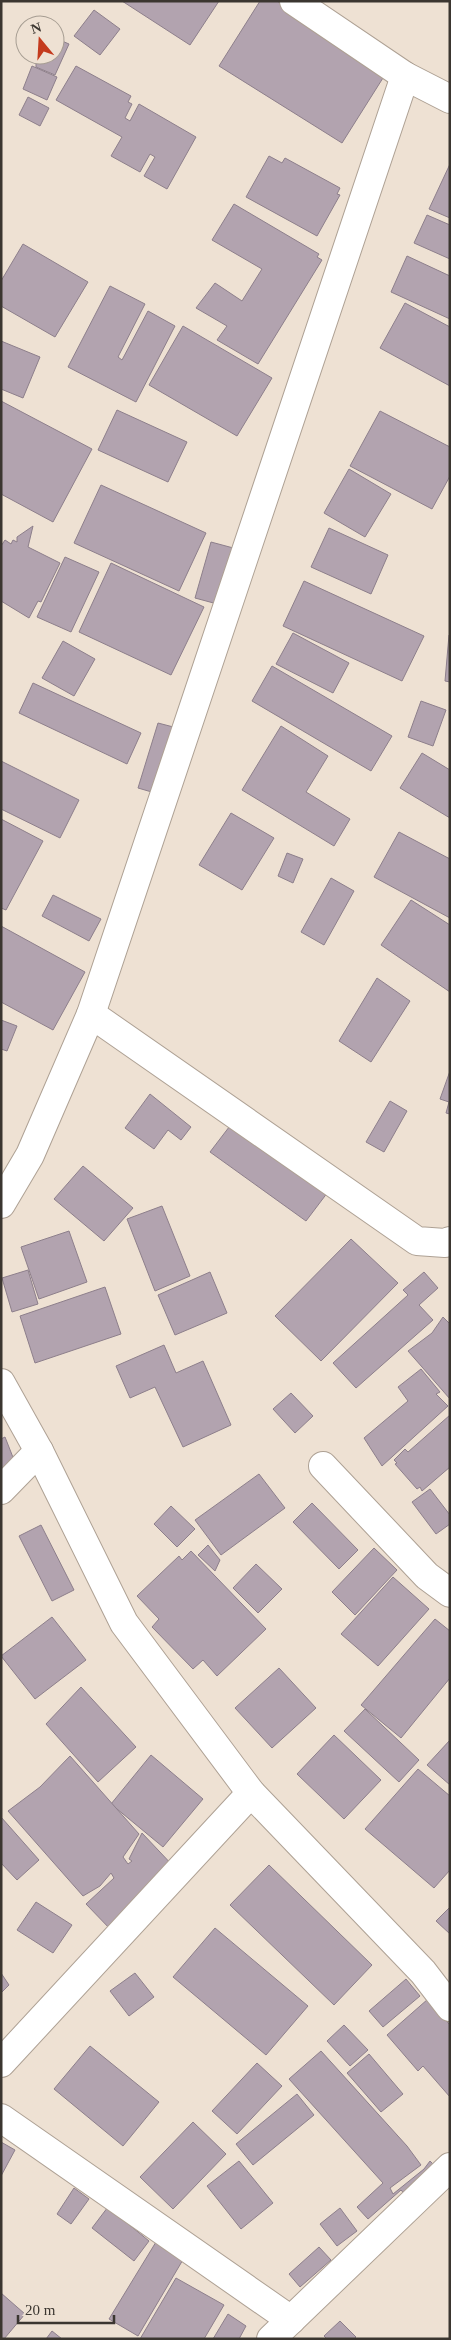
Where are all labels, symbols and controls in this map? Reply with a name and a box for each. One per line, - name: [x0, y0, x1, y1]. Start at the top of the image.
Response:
- north arrow: [15, 15, 65, 65]
- text: N: [29, 19, 43, 37]
- scale bar: [18, 2292, 114, 2324]
- text: 20 m: [25, 2302, 56, 2318]

